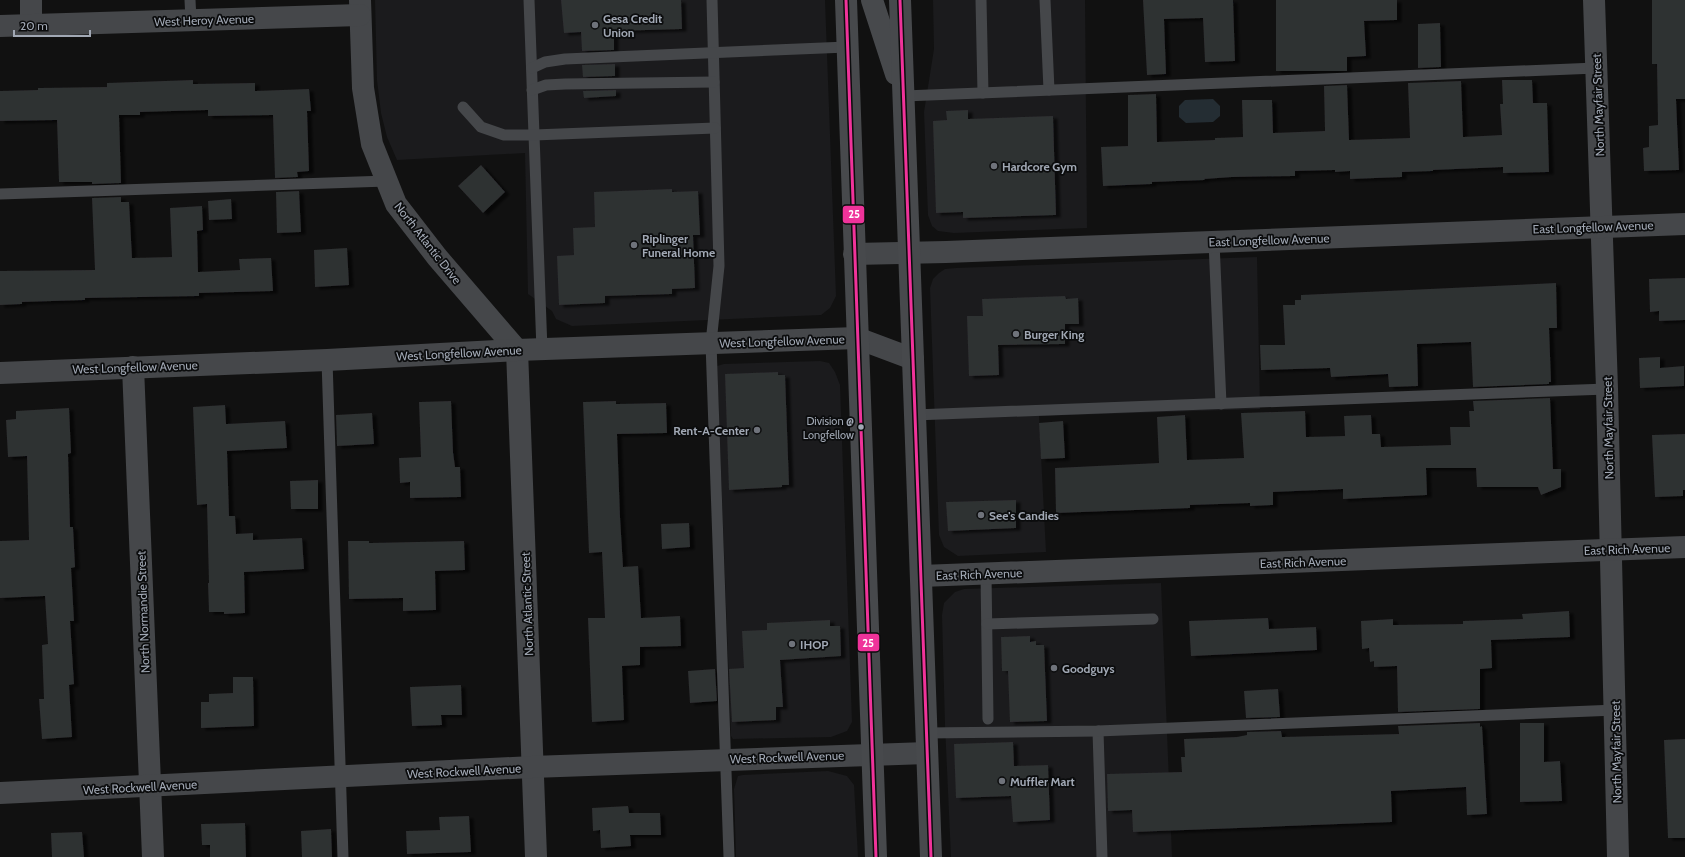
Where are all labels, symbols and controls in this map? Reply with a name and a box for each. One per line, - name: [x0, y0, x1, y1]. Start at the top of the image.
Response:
- street label: West Heroy Avenue: [154, 11, 254, 29]
- place label: Gesa Credit Union: [603, 11, 662, 40]
- scale bar: [14, 12, 90, 38]
- text: 20 m: [20, 18, 48, 33]
- marker: Gesa Credit Union: [590, 20, 600, 30]
- street label: North Mayfair Street: [1589, 53, 1607, 157]
- place label: Hardcore Gym: [1002, 159, 1077, 174]
- marker: Hardcore Gym: [989, 161, 999, 171]
- street label: North Atlantic Drive: [391, 199, 465, 287]
- line badge: 25: [842, 205, 865, 224]
- text: 25: [848, 207, 860, 221]
- street label: East Longfellow Avenue: [1532, 217, 1654, 237]
- street label: East Longfellow Avenue: [1208, 230, 1330, 250]
- place label: Riplinger Funeral Home: [642, 231, 715, 260]
- marker: Riplinger Funeral Home: [629, 240, 639, 250]
- place label: Burger King: [1024, 327, 1084, 342]
- marker: Burger King: [1011, 329, 1021, 339]
- street label: West Longfellow Avenue: [719, 331, 845, 351]
- street label: West Longfellow Avenue: [396, 342, 522, 364]
- street label: West Longfellow Avenue: [72, 357, 198, 377]
- street label: North Mayfair Street: [1600, 377, 1616, 479]
- place label: Division @ Longfellow: [803, 414, 854, 442]
- marker: Division @ Longfellow: [856, 422, 866, 432]
- place label: Rent-A-Center: [673, 423, 749, 438]
- marker: Rent-A-Center: [752, 425, 762, 435]
- place label: See's Candies: [989, 508, 1059, 523]
- marker: See's Candies: [976, 510, 986, 520]
- street label: East Rich Avenue: [1583, 540, 1671, 558]
- street label: North Normandie Street: [133, 551, 153, 673]
- street label: North Atlantic Street: [518, 552, 536, 656]
- street label: East Rich Avenue: [1259, 553, 1347, 571]
- street label: East Rich Avenue: [935, 565, 1023, 583]
- line badge: 25: [857, 633, 880, 652]
- text: 25: [862, 636, 874, 650]
- place label: IHOP: [800, 637, 828, 652]
- marker: IHOP: [787, 639, 797, 649]
- place label: Goodguys: [1062, 661, 1115, 676]
- marker: Goodguys: [1049, 663, 1059, 673]
- street label: North Mayfair Street: [1608, 701, 1624, 803]
- street label: West Rockwell Avenue: [730, 748, 844, 766]
- street label: West Rockwell Avenue: [406, 761, 522, 781]
- place label: Muffler Mart: [1010, 774, 1075, 789]
- marker: Muffler Mart: [997, 776, 1007, 786]
- street label: West Rockwell Avenue: [82, 777, 198, 797]

